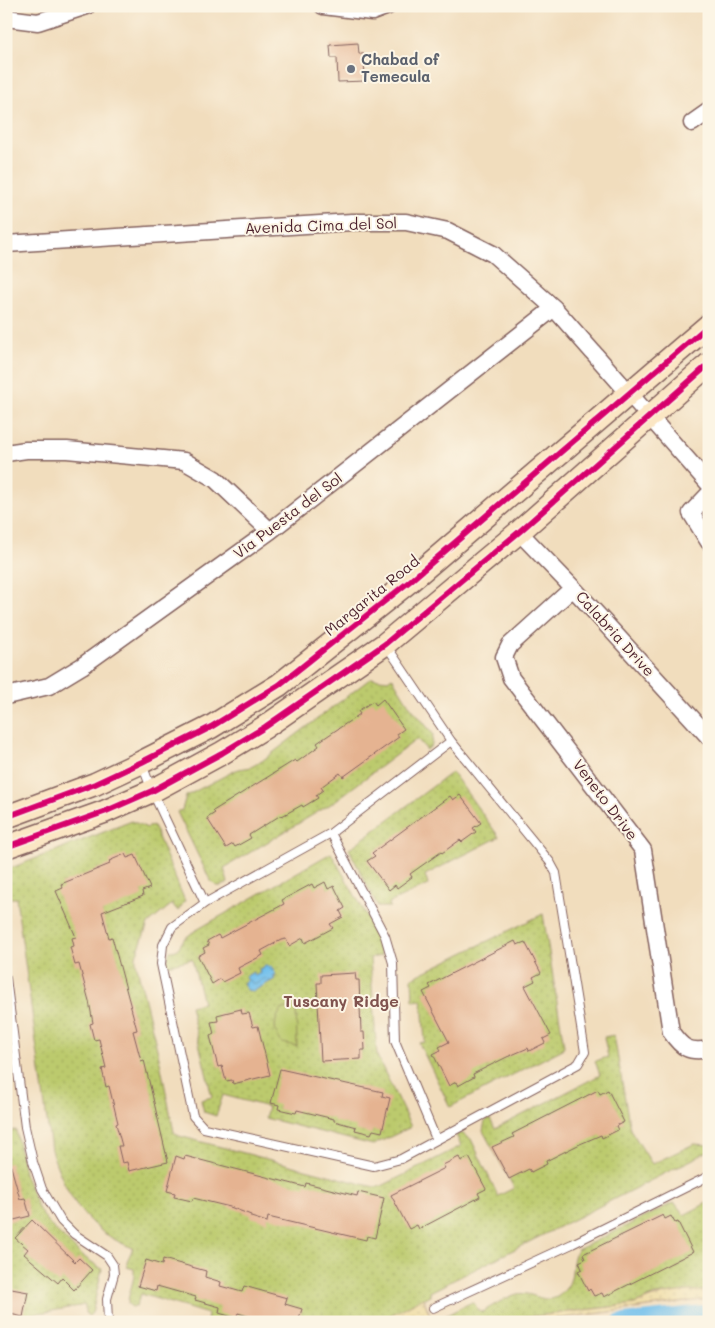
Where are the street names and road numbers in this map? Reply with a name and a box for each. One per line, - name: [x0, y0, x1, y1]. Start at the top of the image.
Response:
- street label: Avenida Cima del Sol: [244, 212, 398, 238]
- street label: Via Puesta del Sol: [229, 468, 346, 563]
- street label: Margarita Road: [320, 551, 423, 640]
- street label: Calabria Drive: [572, 586, 660, 680]
- street label: Veneto Drive: [569, 755, 643, 844]

